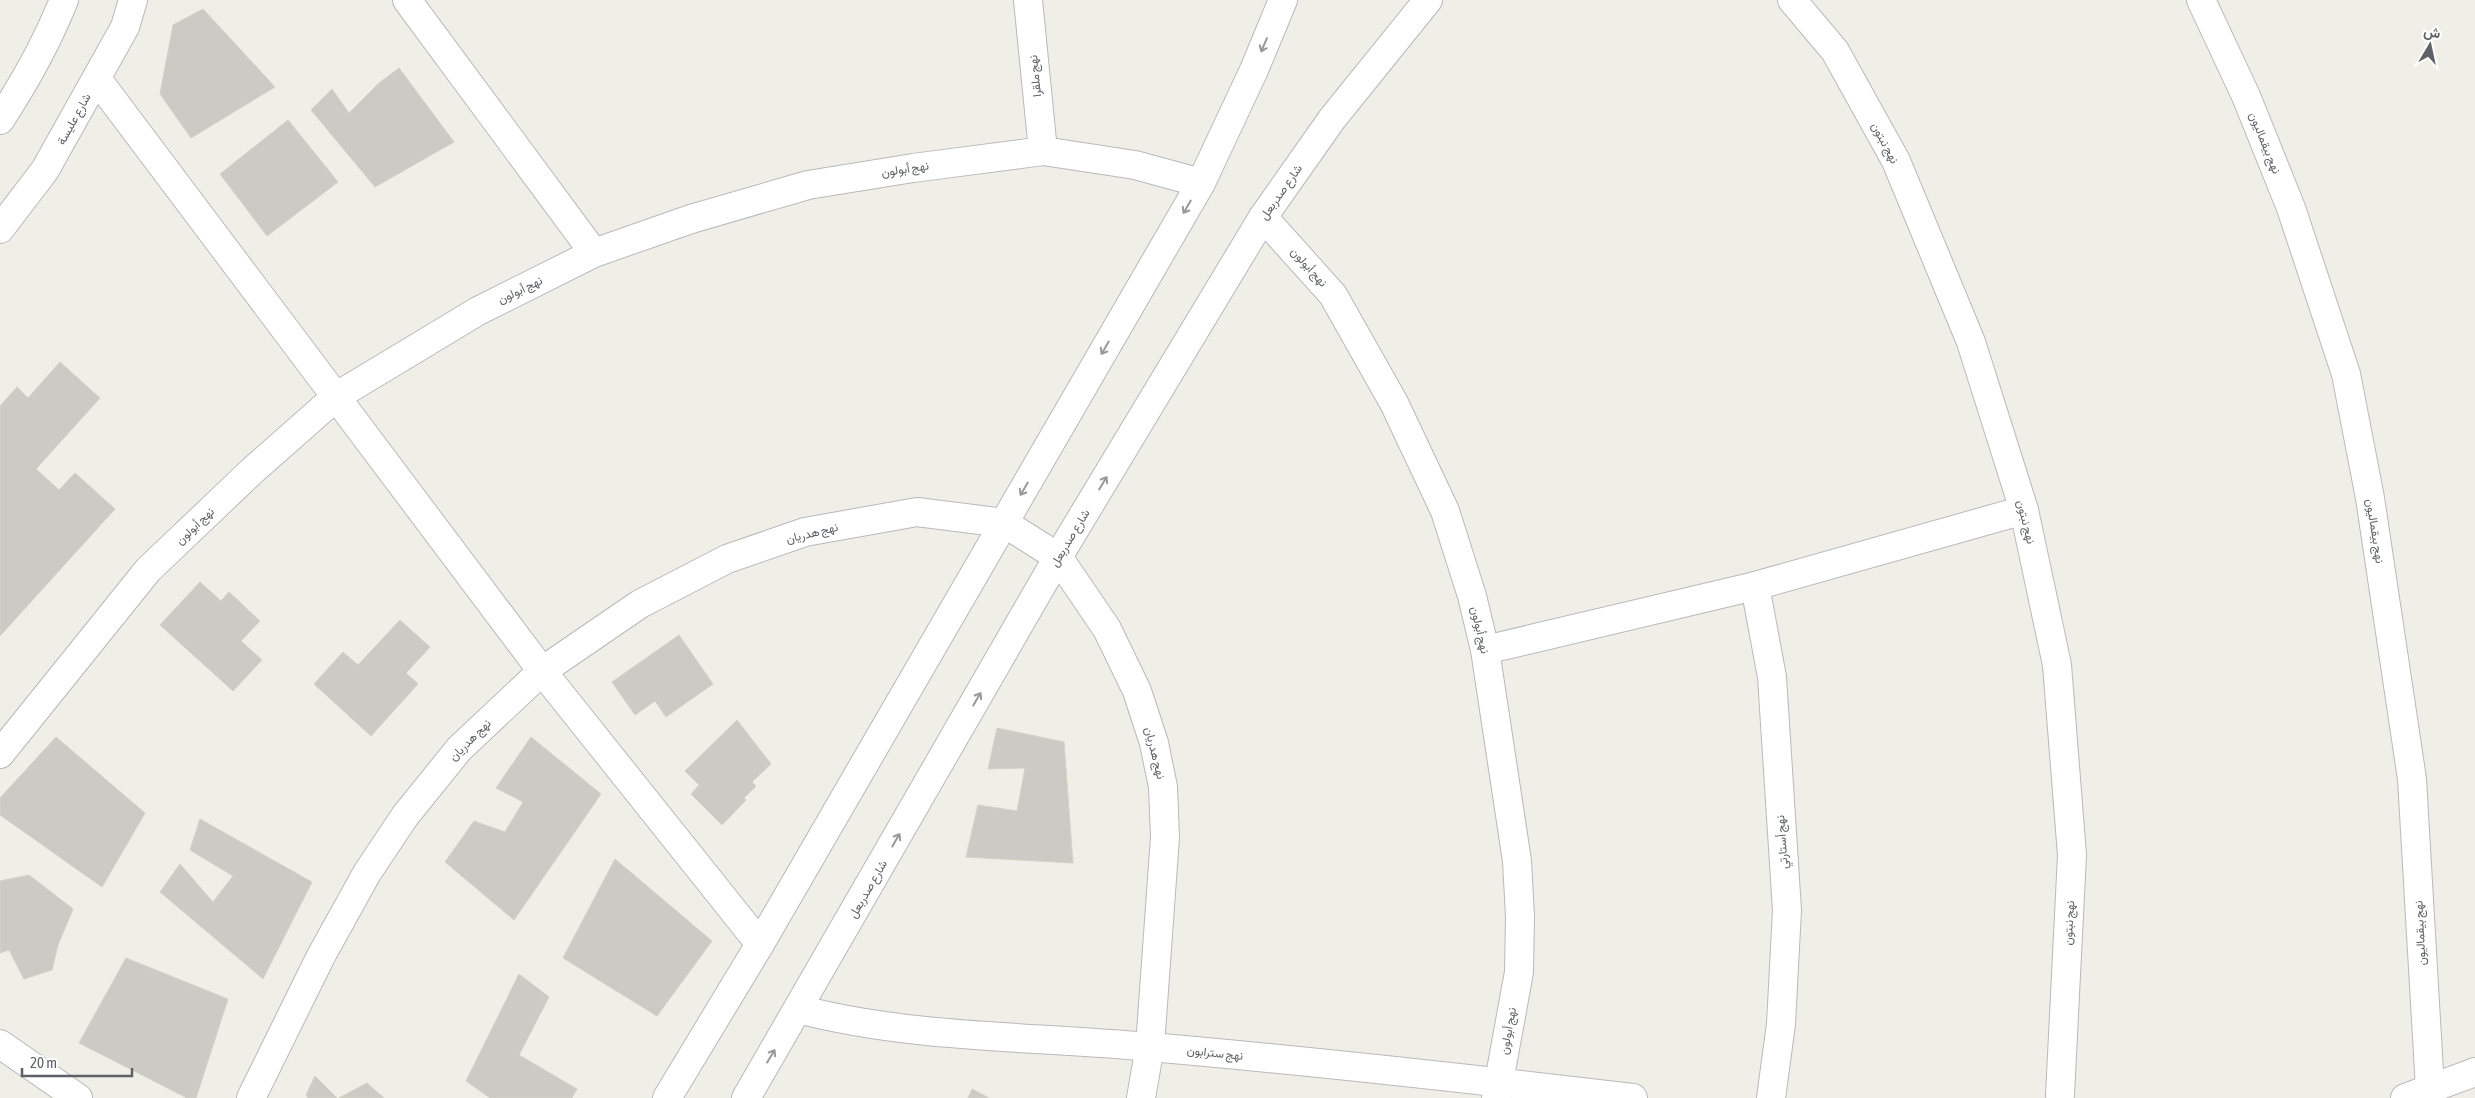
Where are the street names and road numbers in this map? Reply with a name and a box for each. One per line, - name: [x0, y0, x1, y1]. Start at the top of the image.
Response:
- street label: نهج ملقرا: [1026, 54, 1046, 98]
- street label: شارع عليسة: [54, 91, 96, 148]
- street label: نهج بيقماليون: [2244, 110, 2284, 177]
- street label: نهج نبتون: [1867, 120, 1902, 167]
- street label: نهج أبولون: [880, 158, 930, 182]
- street label: شارع صدربعل: [1257, 162, 1307, 224]
- street label: نهج أبولون: [1286, 245, 1330, 291]
- street label: نهج أبولون: [495, 273, 545, 309]
- street label: نهج بيقماليون: [2361, 498, 2387, 565]
- street label: نهج نبتون: [2012, 499, 2038, 546]
- street label: نهج أبولون: [173, 504, 218, 549]
- street label: شارع صدربعل: [1047, 507, 1094, 570]
- street label: نهج هدريان: [785, 520, 840, 548]
- street label: نهج أبولون: [1466, 605, 1492, 655]
- street label: نهج هدريان: [446, 716, 495, 765]
- street label: نهج هدريان: [1140, 726, 1168, 781]
- street label: نهج أستارتي: [1773, 814, 1794, 869]
- street label: شارع صدربعل: [846, 858, 892, 921]
- street label: نهج نبتون: [2061, 900, 2079, 946]
- street label: نهج بيقماليون: [2411, 900, 2431, 966]
- street label: نهج أبولون: [1497, 1006, 1521, 1056]
- street label: نهج سترابون: [1186, 1043, 1244, 1065]

